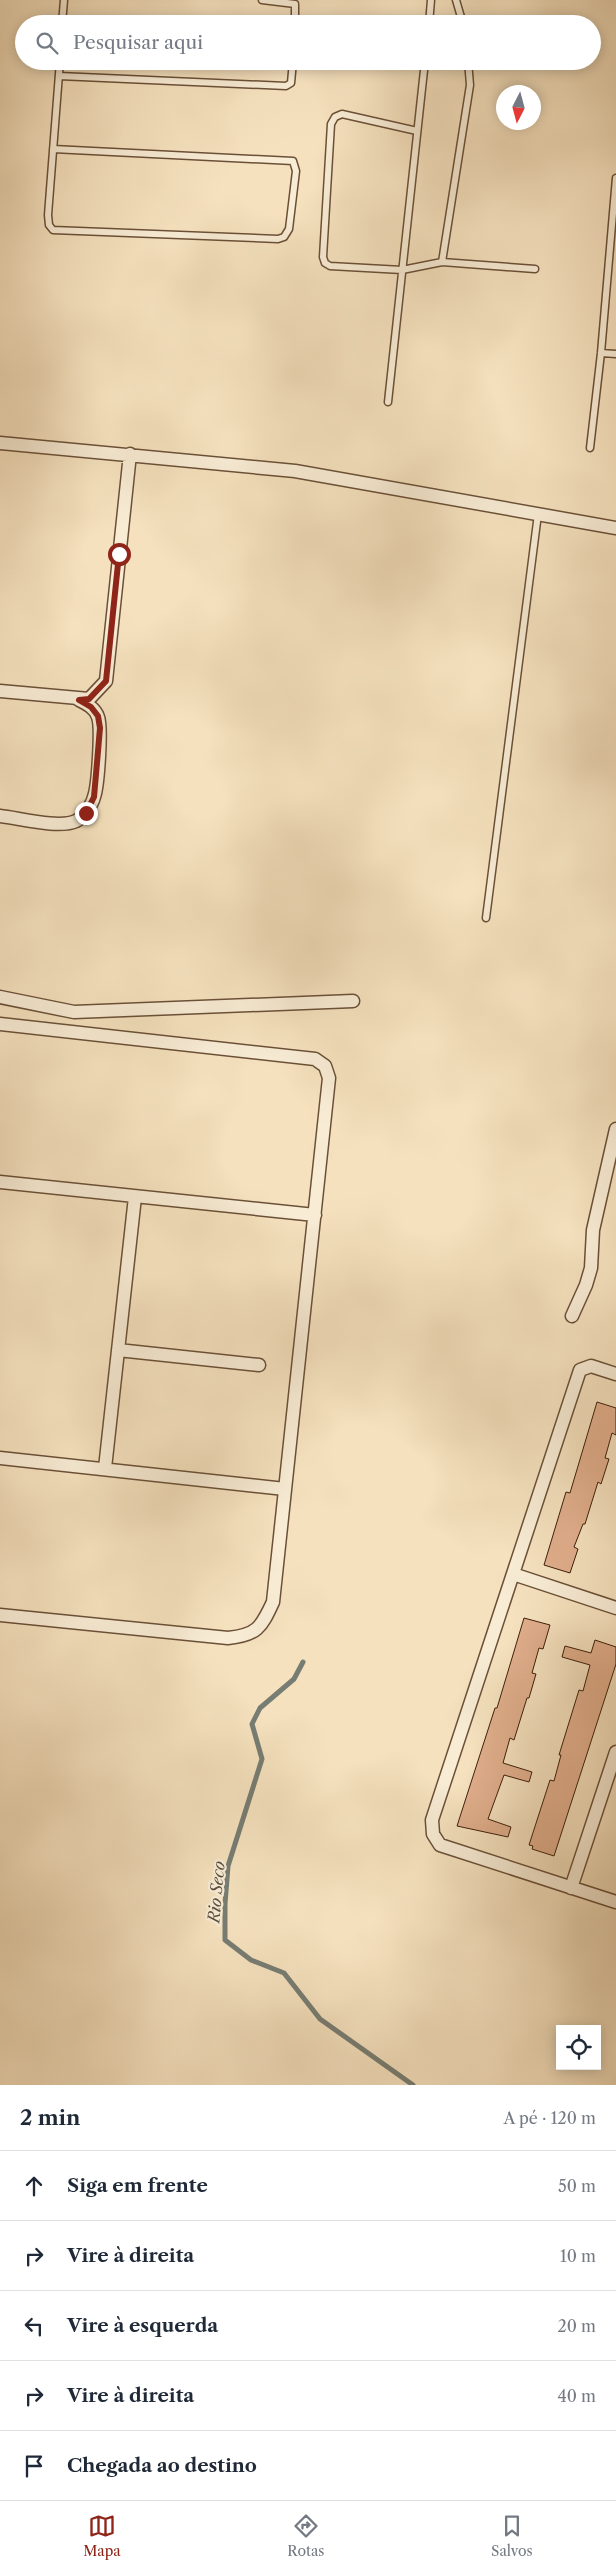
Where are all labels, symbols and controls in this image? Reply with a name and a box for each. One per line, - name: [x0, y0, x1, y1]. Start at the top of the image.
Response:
- search box: [15, 15, 601, 70]
- icon: search: [33, 29, 61, 57]
- text: Pesquisar aqui: [73, 31, 203, 54]
- north arrow: [496, 85, 541, 130]
- route start: [108, 543, 131, 566]
- route end: [75, 802, 98, 825]
- water label: Rio Seco: [203, 1860, 229, 1926]
- map controls: [556, 2025, 601, 2070]
- button: locate: [556, 2025, 601, 2070]
- text: 2 min: [20, 2105, 80, 2130]
- text: A pé · 120 m: [503, 2108, 596, 2128]
- icon: ahead: [20, 2172, 48, 2200]
- text: Siga em frente: [67, 2174, 208, 2197]
- text: 50 m: [558, 2176, 596, 2196]
- icon: right: [20, 2242, 48, 2270]
- text: Vire à direita: [67, 2244, 194, 2267]
- text: 10 m: [560, 2246, 596, 2266]
- icon: left: [20, 2312, 48, 2340]
- text: Vire à esquerda: [67, 2314, 218, 2337]
- text: 20 m: [557, 2316, 596, 2336]
- icon: right: [20, 2382, 48, 2410]
- text: Vire à direita: [67, 2384, 194, 2407]
- text: 40 m: [557, 2386, 596, 2406]
- icon: arrive: [20, 2452, 48, 2480]
- text: Chegada ao destino: [67, 2454, 257, 2477]
- tab: Mapa: [83, 2512, 121, 2560]
- tab: Rotas: [287, 2512, 324, 2560]
- tab: Salvos: [491, 2512, 533, 2560]

